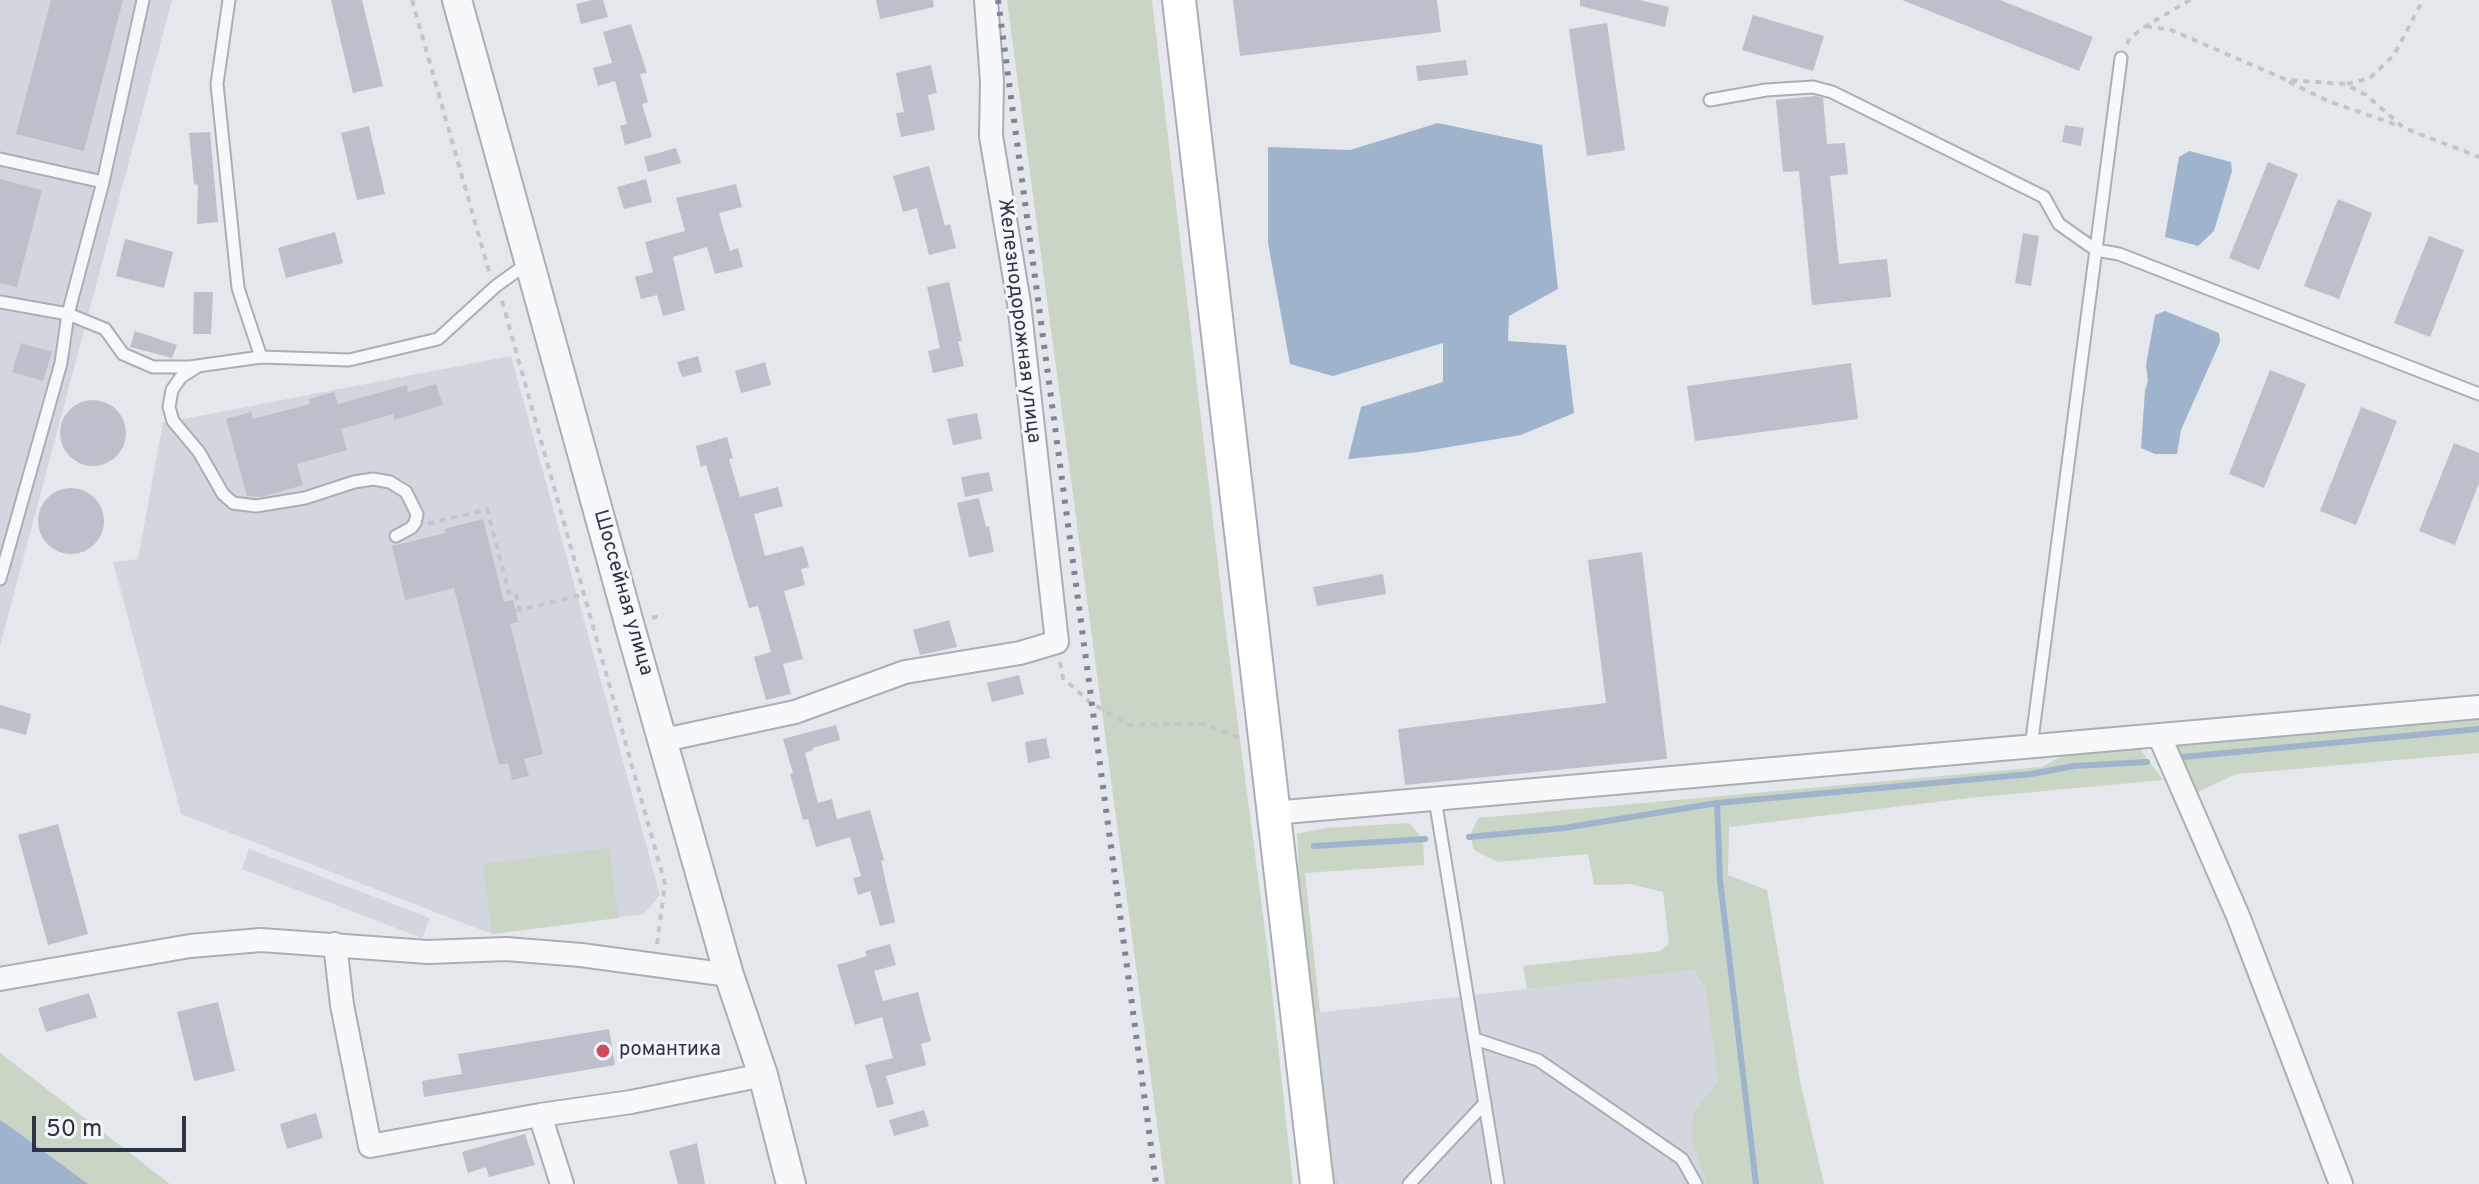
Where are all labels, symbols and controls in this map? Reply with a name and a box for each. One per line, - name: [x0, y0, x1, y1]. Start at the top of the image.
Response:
- street label: Железнодорожная улица: [991, 197, 1045, 445]
- street label: Шоссейная улица: [587, 507, 657, 679]
- place label: романтика: [619, 1039, 721, 1063]
- marker: романтика: [594, 1042, 612, 1060]
- scale bar: [36, 1100, 190, 1150]
- text: 50 m: [46, 1115, 102, 1145]

